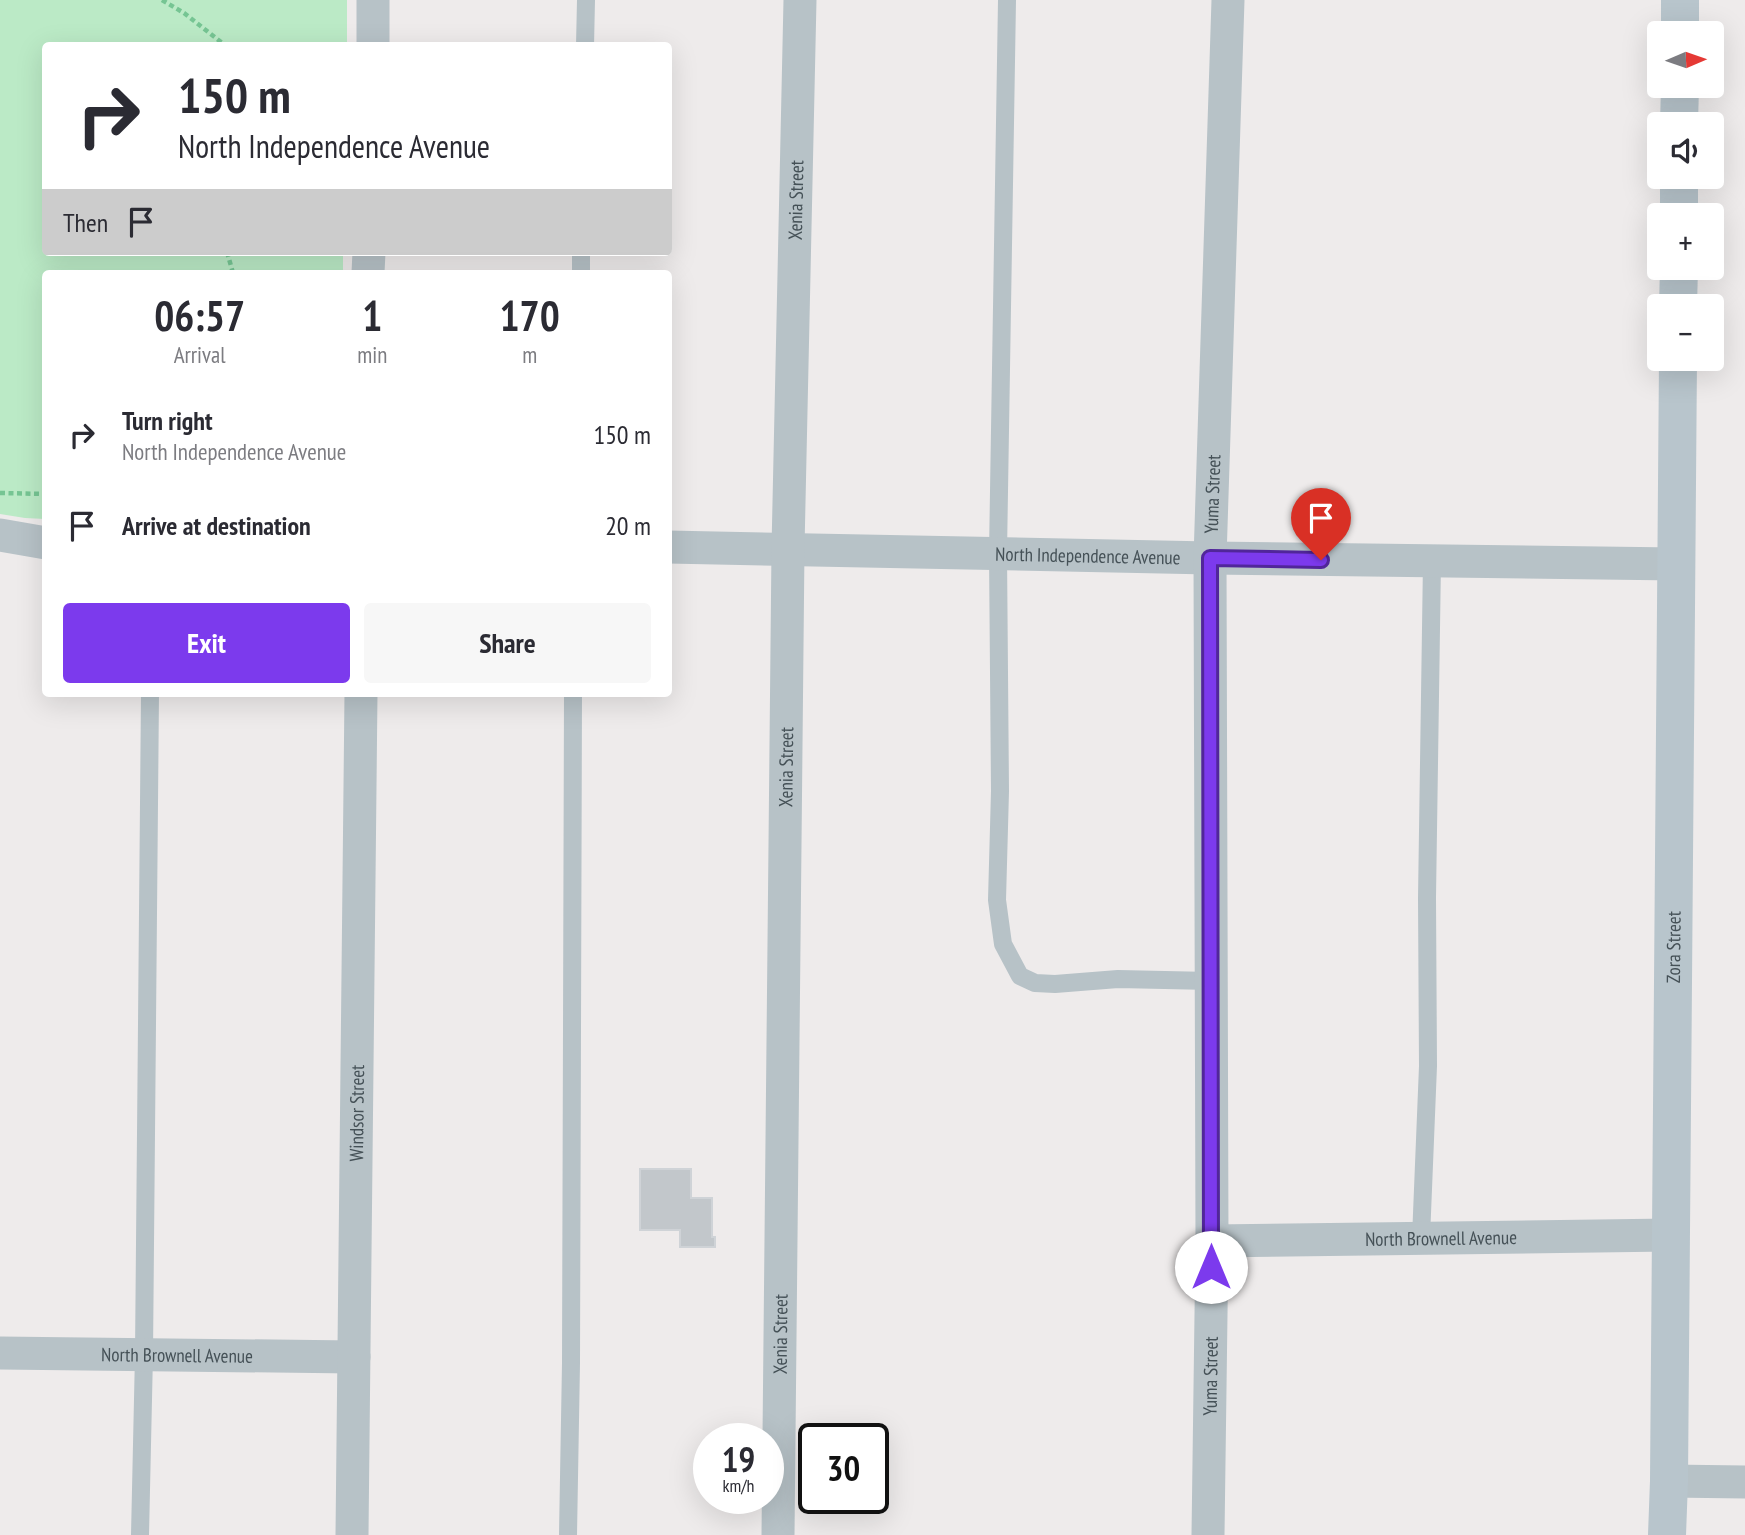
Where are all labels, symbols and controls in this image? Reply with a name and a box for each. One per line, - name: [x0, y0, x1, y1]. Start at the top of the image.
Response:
- north arrow: [1647, 21, 1724, 98]
- map controls: [1647, 21, 1724, 371]
- text: 150 m: [178, 63, 291, 127]
- icon: right: [63, 70, 154, 161]
- button: sound: [1647, 112, 1724, 189]
- text: North Independence Avenue: [178, 125, 490, 167]
- street label: Xenia Street: [783, 159, 809, 240]
- icon: arrive: [122, 203, 160, 241]
- button: +: [1647, 203, 1724, 280]
- text: Then: [63, 206, 108, 239]
- text: 06:57: [154, 288, 245, 343]
- text: 1: [362, 288, 382, 343]
- text: 170: [500, 288, 560, 343]
- button: −: [1647, 294, 1724, 371]
- text: Arrival: [174, 340, 226, 369]
- text: min: [357, 340, 387, 369]
- text: m: [522, 340, 537, 369]
- text: Turn right: [122, 404, 213, 437]
- icon: right: [63, 416, 101, 454]
- text: 150 m: [593, 418, 651, 451]
- text: North Independence Avenue: [122, 437, 346, 466]
- street label: Yuma Street: [1199, 453, 1225, 534]
- pin: [1291, 488, 1351, 560]
- icon: arrive: [1302, 499, 1340, 537]
- icon: arrive: [63, 507, 101, 545]
- text: Arrive at destination: [122, 509, 311, 542]
- text: 20 m: [605, 509, 651, 542]
- street label: North Independence Avenue: [995, 542, 1181, 569]
- button: Exit: [63, 603, 350, 683]
- button: Share: [364, 603, 651, 683]
- street label: Xenia Street: [773, 726, 798, 807]
- street label: Zora Street: [1661, 910, 1686, 983]
- street label: Windsor Street: [344, 1064, 369, 1162]
- street label: North Brownell Avenue: [1365, 1225, 1517, 1251]
- position arrow: [1174, 1230, 1248, 1304]
- street label: Xenia Street: [768, 1293, 792, 1374]
- street label: Yuma Street: [1198, 1335, 1223, 1416]
- street label: North Brownell Avenue: [101, 1342, 253, 1368]
- speed limit sign: 30: [798, 1423, 889, 1514]
- text: 19: [722, 1436, 755, 1482]
- text: km/h: [723, 1474, 754, 1497]

